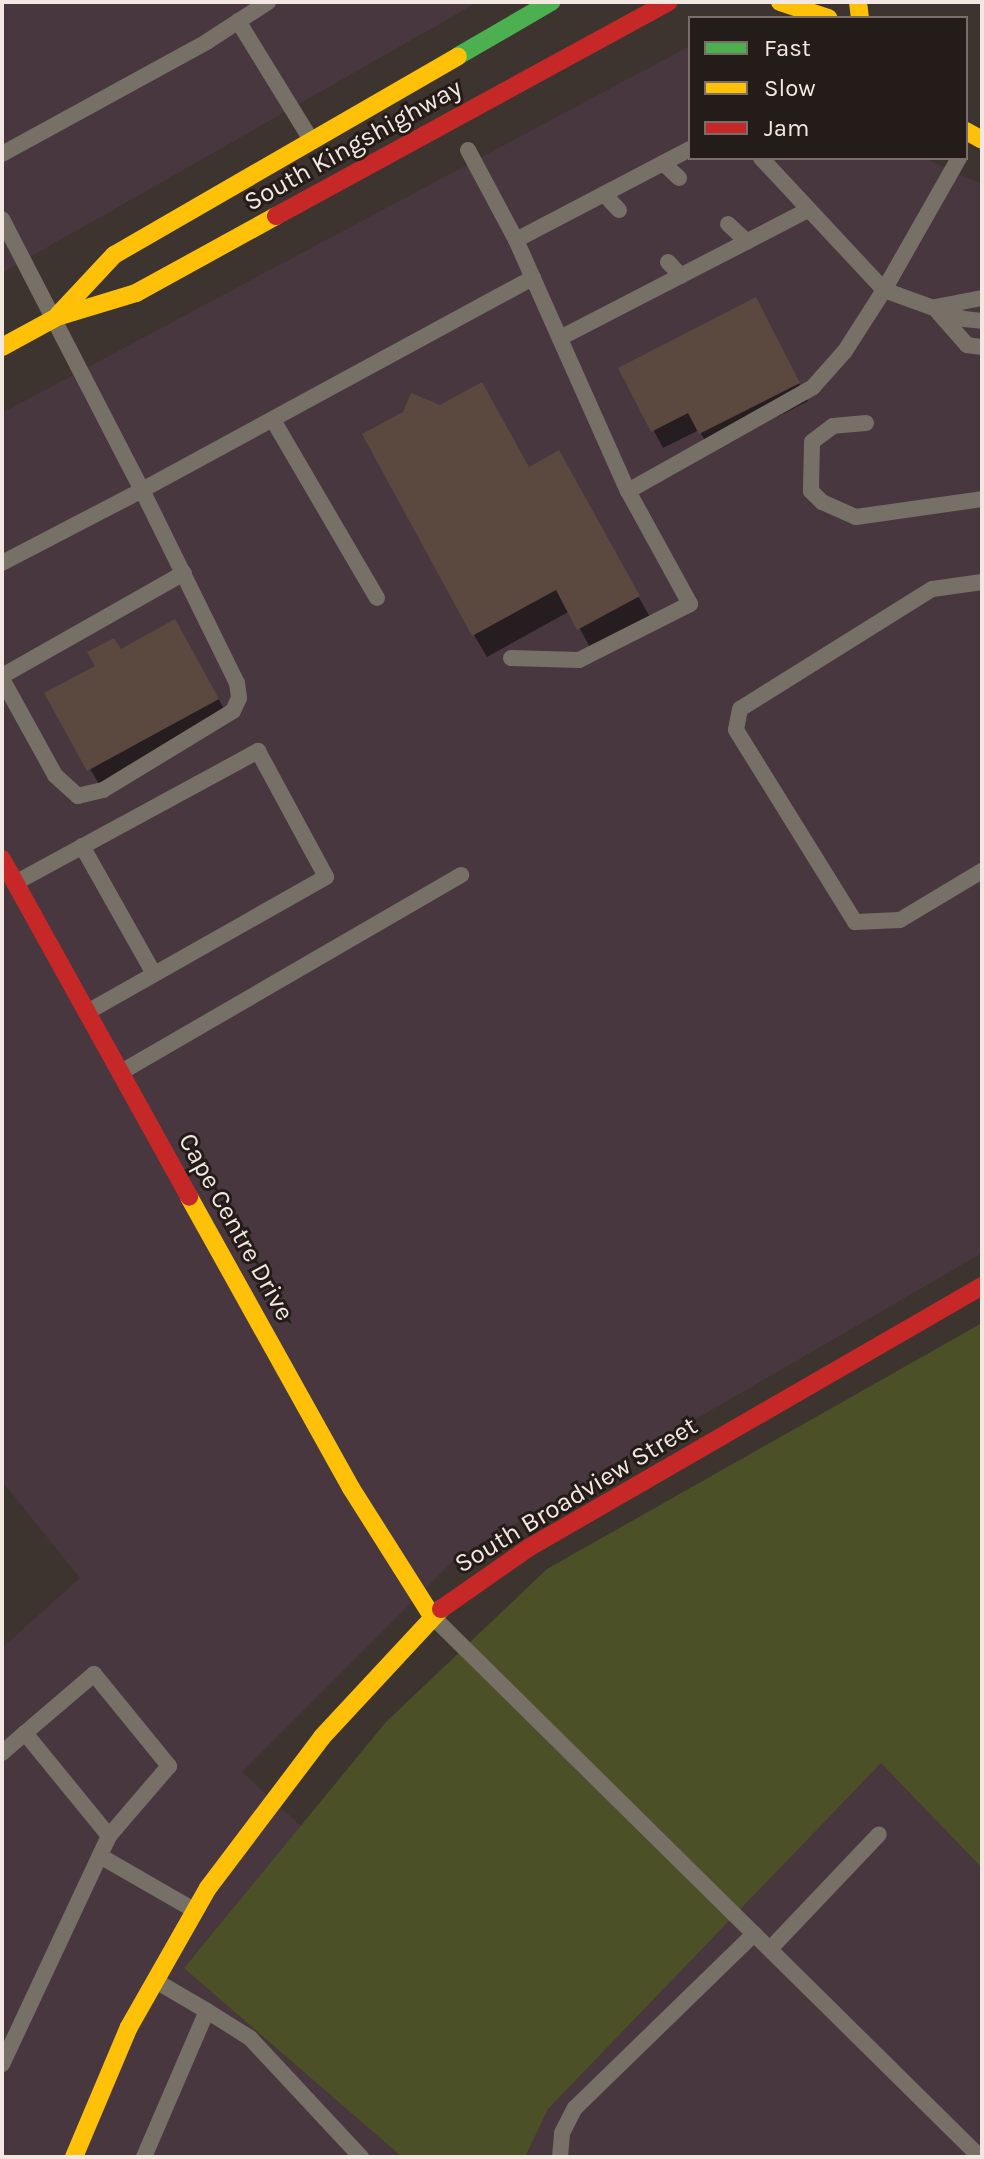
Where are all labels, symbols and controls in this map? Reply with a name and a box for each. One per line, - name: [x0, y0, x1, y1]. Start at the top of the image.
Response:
- legend: [688, 16, 968, 160]
- text: Fast: [764, 34, 811, 62]
- street label: South Kingshighway: [239, 72, 467, 218]
- text: Slow: [764, 74, 816, 102]
- text: Jam: [764, 114, 809, 142]
- street label: Cape Centre Drive: [172, 1128, 300, 1326]
- street label: South Broadview Street: [449, 1410, 703, 1580]

